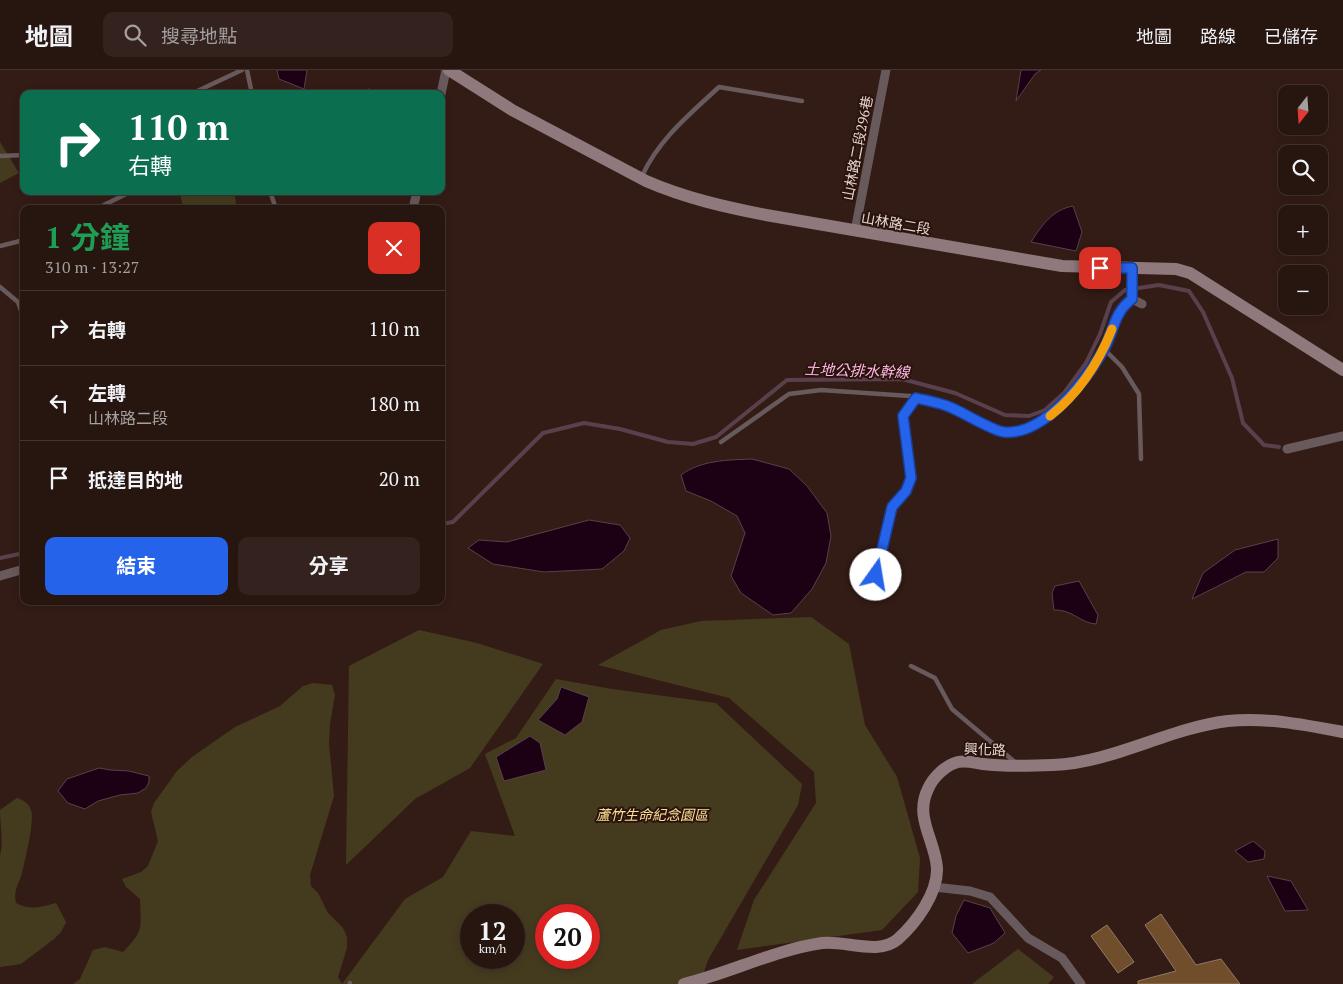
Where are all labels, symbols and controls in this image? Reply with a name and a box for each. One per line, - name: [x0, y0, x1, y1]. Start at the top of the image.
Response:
- search box: [103, 12, 453, 57]
- text: 地圖: [25, 20, 73, 52]
- icon: search: [121, 21, 149, 49]
- text: 搜尋地點: [161, 23, 237, 48]
- text: 地圖: [1136, 24, 1172, 48]
- text: 路線: [1200, 24, 1236, 48]
- text: 已儲存: [1264, 24, 1318, 48]
- north arrow: [1278, 85, 1328, 135]
- map controls: [1278, 85, 1328, 315]
- street label: 山林路二段296巷: [838, 94, 876, 202]
- text: 110 m: [128, 104, 229, 150]
- icon: right: [45, 110, 110, 175]
- button: search: [1278, 145, 1328, 195]
- text: 右轉: [128, 151, 172, 180]
- button: +: [1278, 205, 1328, 255]
- street label: 山林路二段: [860, 208, 932, 238]
- text: 1 分鐘: [45, 217, 130, 257]
- button: close: [368, 222, 420, 274]
- pin: [1079, 247, 1121, 289]
- icon: arrive: [1086, 254, 1114, 282]
- text: 310 m · 13:27: [45, 256, 139, 278]
- button: −: [1278, 265, 1328, 315]
- icon: right: [45, 314, 73, 342]
- text: 110 m: [369, 316, 420, 341]
- text: 右轉: [88, 317, 126, 342]
- water label: 土地公排水幹線: [804, 358, 912, 382]
- text: 左轉: [88, 380, 126, 405]
- icon: left: [45, 389, 73, 417]
- text: 180 m: [369, 391, 420, 416]
- text: 山林路二段: [88, 407, 168, 429]
- icon: arrive: [45, 464, 73, 492]
- text: 20 m: [379, 466, 420, 491]
- text: 抵達目的地: [88, 467, 183, 492]
- button: 結束: [45, 537, 228, 595]
- button: 分享: [238, 537, 420, 595]
- position arrow: [849, 548, 901, 600]
- street label: 興化路: [964, 739, 1006, 759]
- park label: 蘆竹生命紀念園區: [596, 805, 710, 824]
- speed limit sign: 20: [535, 904, 600, 969]
- text: 12: [478, 914, 507, 947]
- text: km/h: [479, 941, 506, 956]

